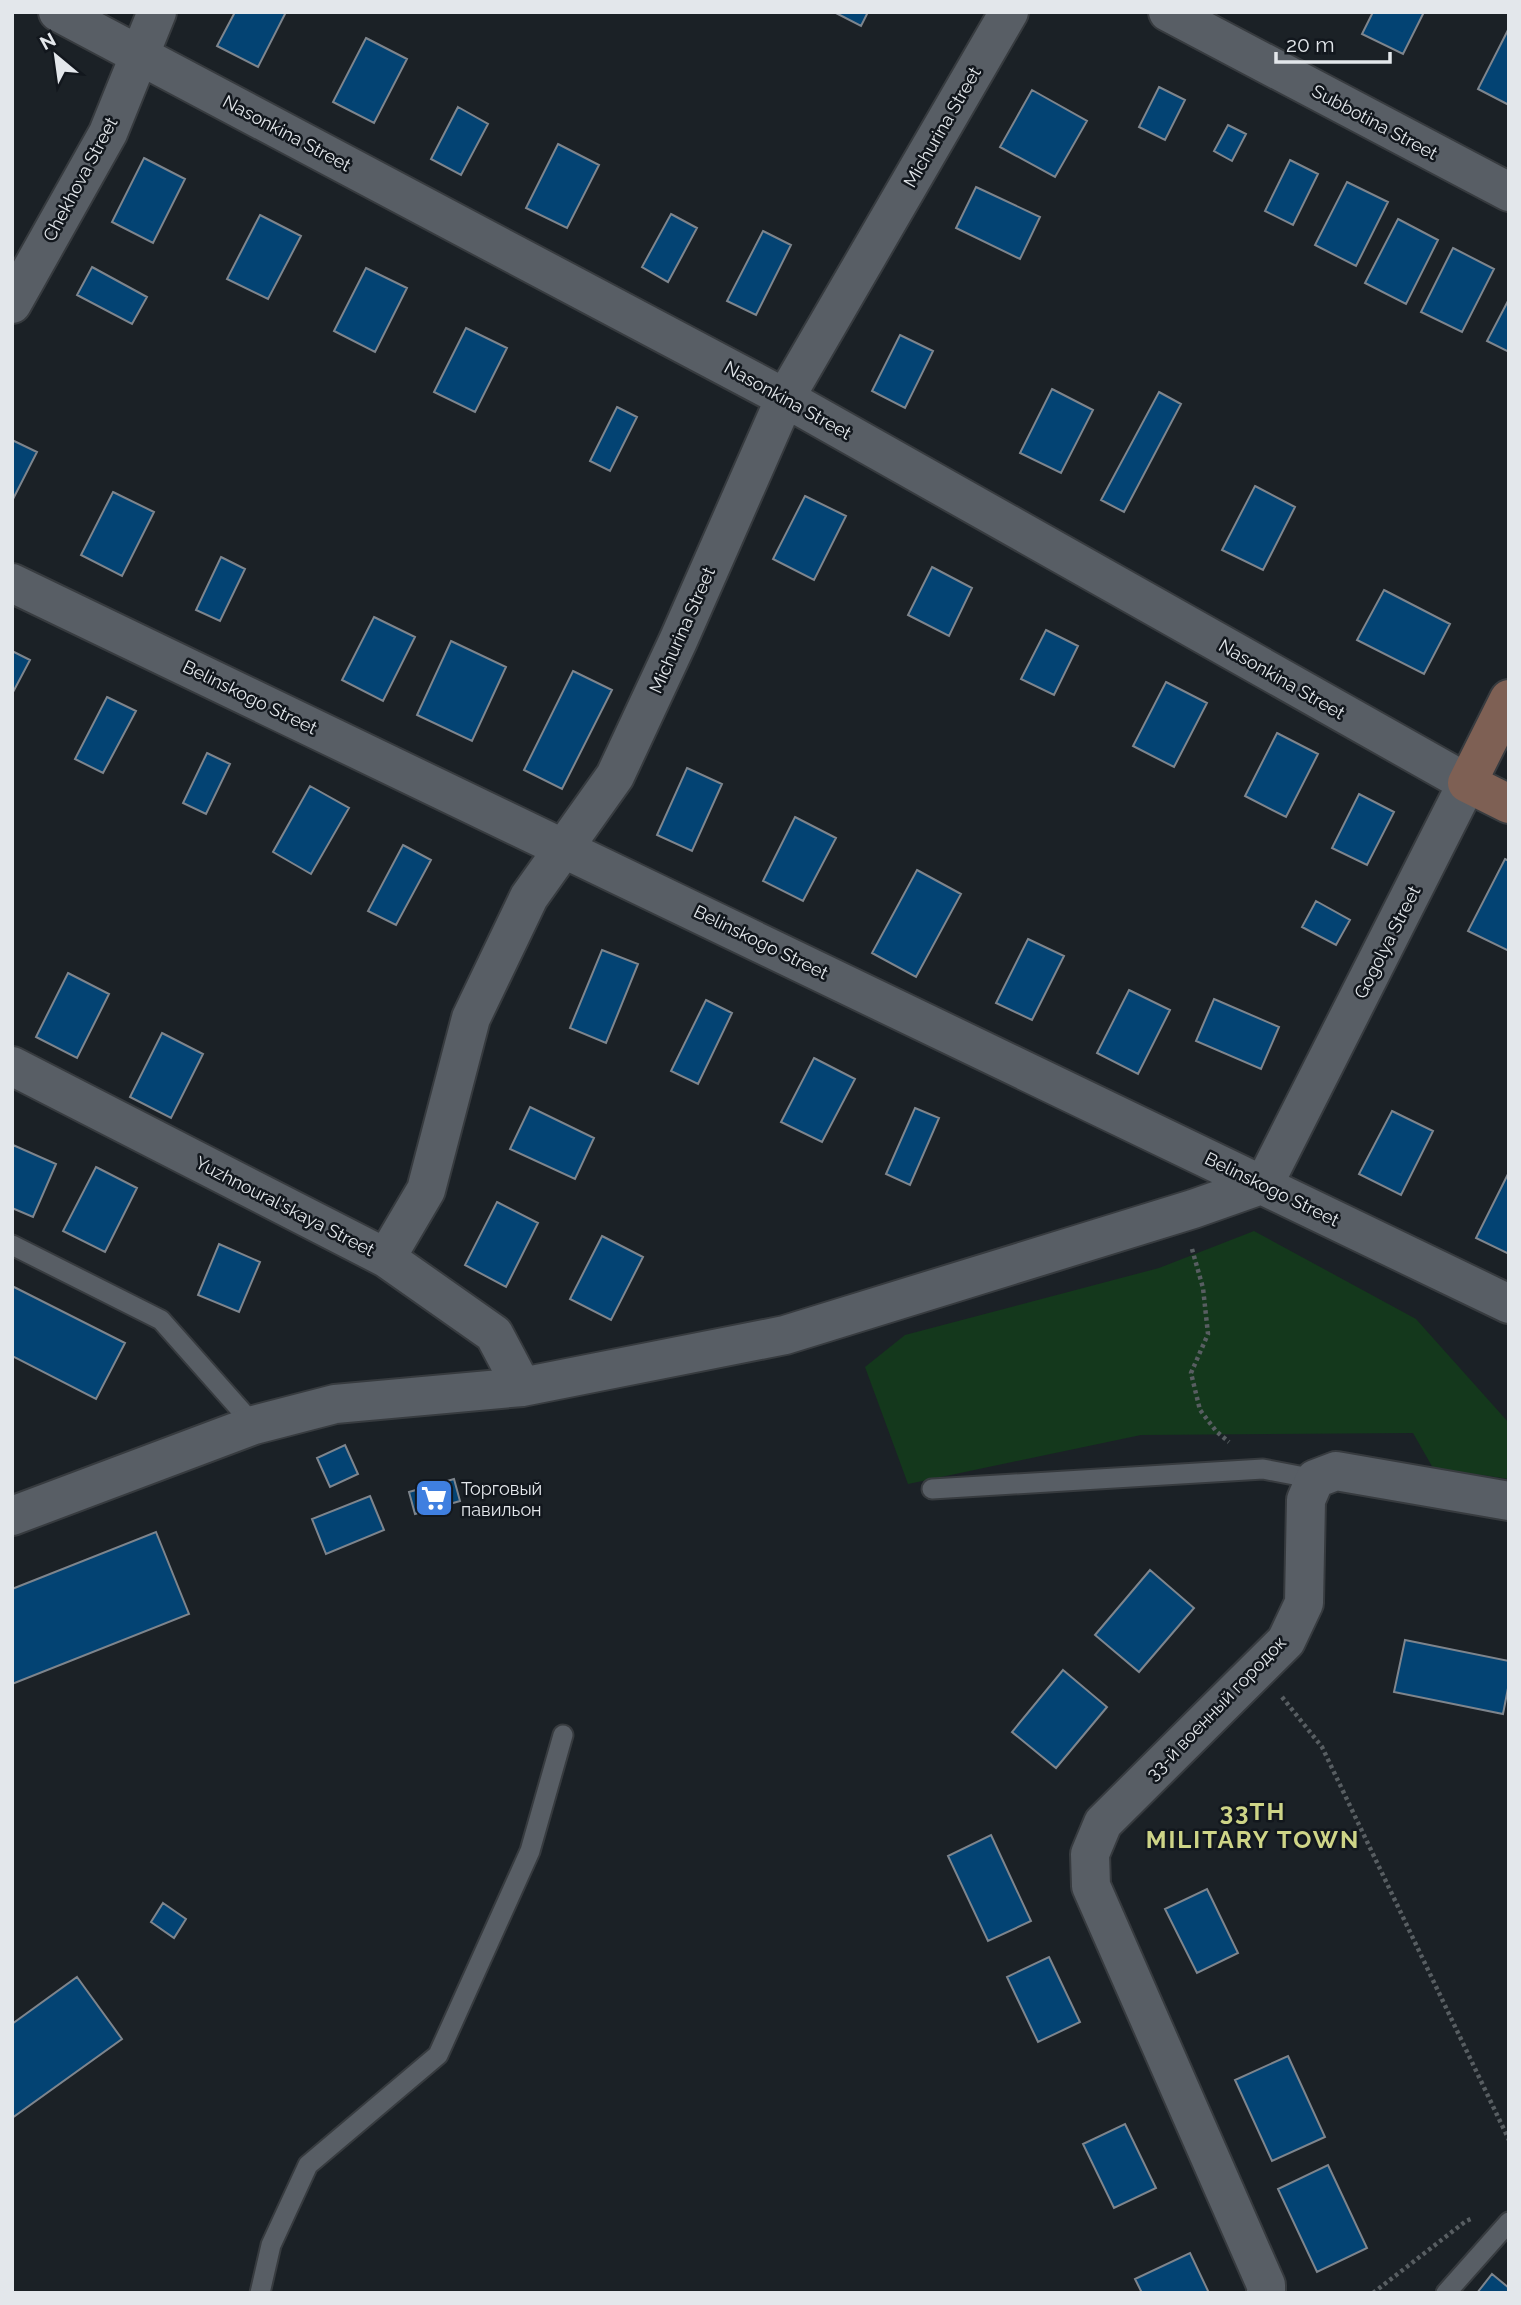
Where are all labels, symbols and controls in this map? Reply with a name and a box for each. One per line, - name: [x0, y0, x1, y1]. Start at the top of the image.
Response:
- north arrow: [21, 21, 91, 91]
- scale bar: [1276, 21, 1390, 65]
- text: N: [36, 28, 59, 54]
- text: 20 m: [1286, 32, 1334, 57]
- street label: Michurina Street: [899, 63, 985, 191]
- street label: Subbotina Street: [1309, 80, 1441, 164]
- street label: Nasonkina Street: [219, 90, 355, 176]
- street label: Chekhova Street: [38, 113, 122, 245]
- street label: Nasonkina Street: [721, 356, 855, 444]
- street label: Michurina Street: [645, 564, 719, 696]
- street label: Nasonkina Street: [1215, 634, 1349, 724]
- street label: Belinskogo Street: [179, 655, 321, 739]
- street label: Gogolya Street: [1350, 882, 1424, 1002]
- street label: Belinskogo Street: [690, 900, 832, 984]
- street label: Belinskogo Street: [1201, 1147, 1343, 1231]
- street label: Yuzhnoural'skaya Street: [192, 1152, 378, 1260]
- supermarket icon: Торговый павильон: [413, 1477, 455, 1519]
- place label: Торговый павильон: [461, 1478, 542, 1520]
- street label: 33-й военный городок: [1142, 1632, 1290, 1784]
- district label: 33TH MILITARY TOWN: [1146, 1797, 1360, 1854]

